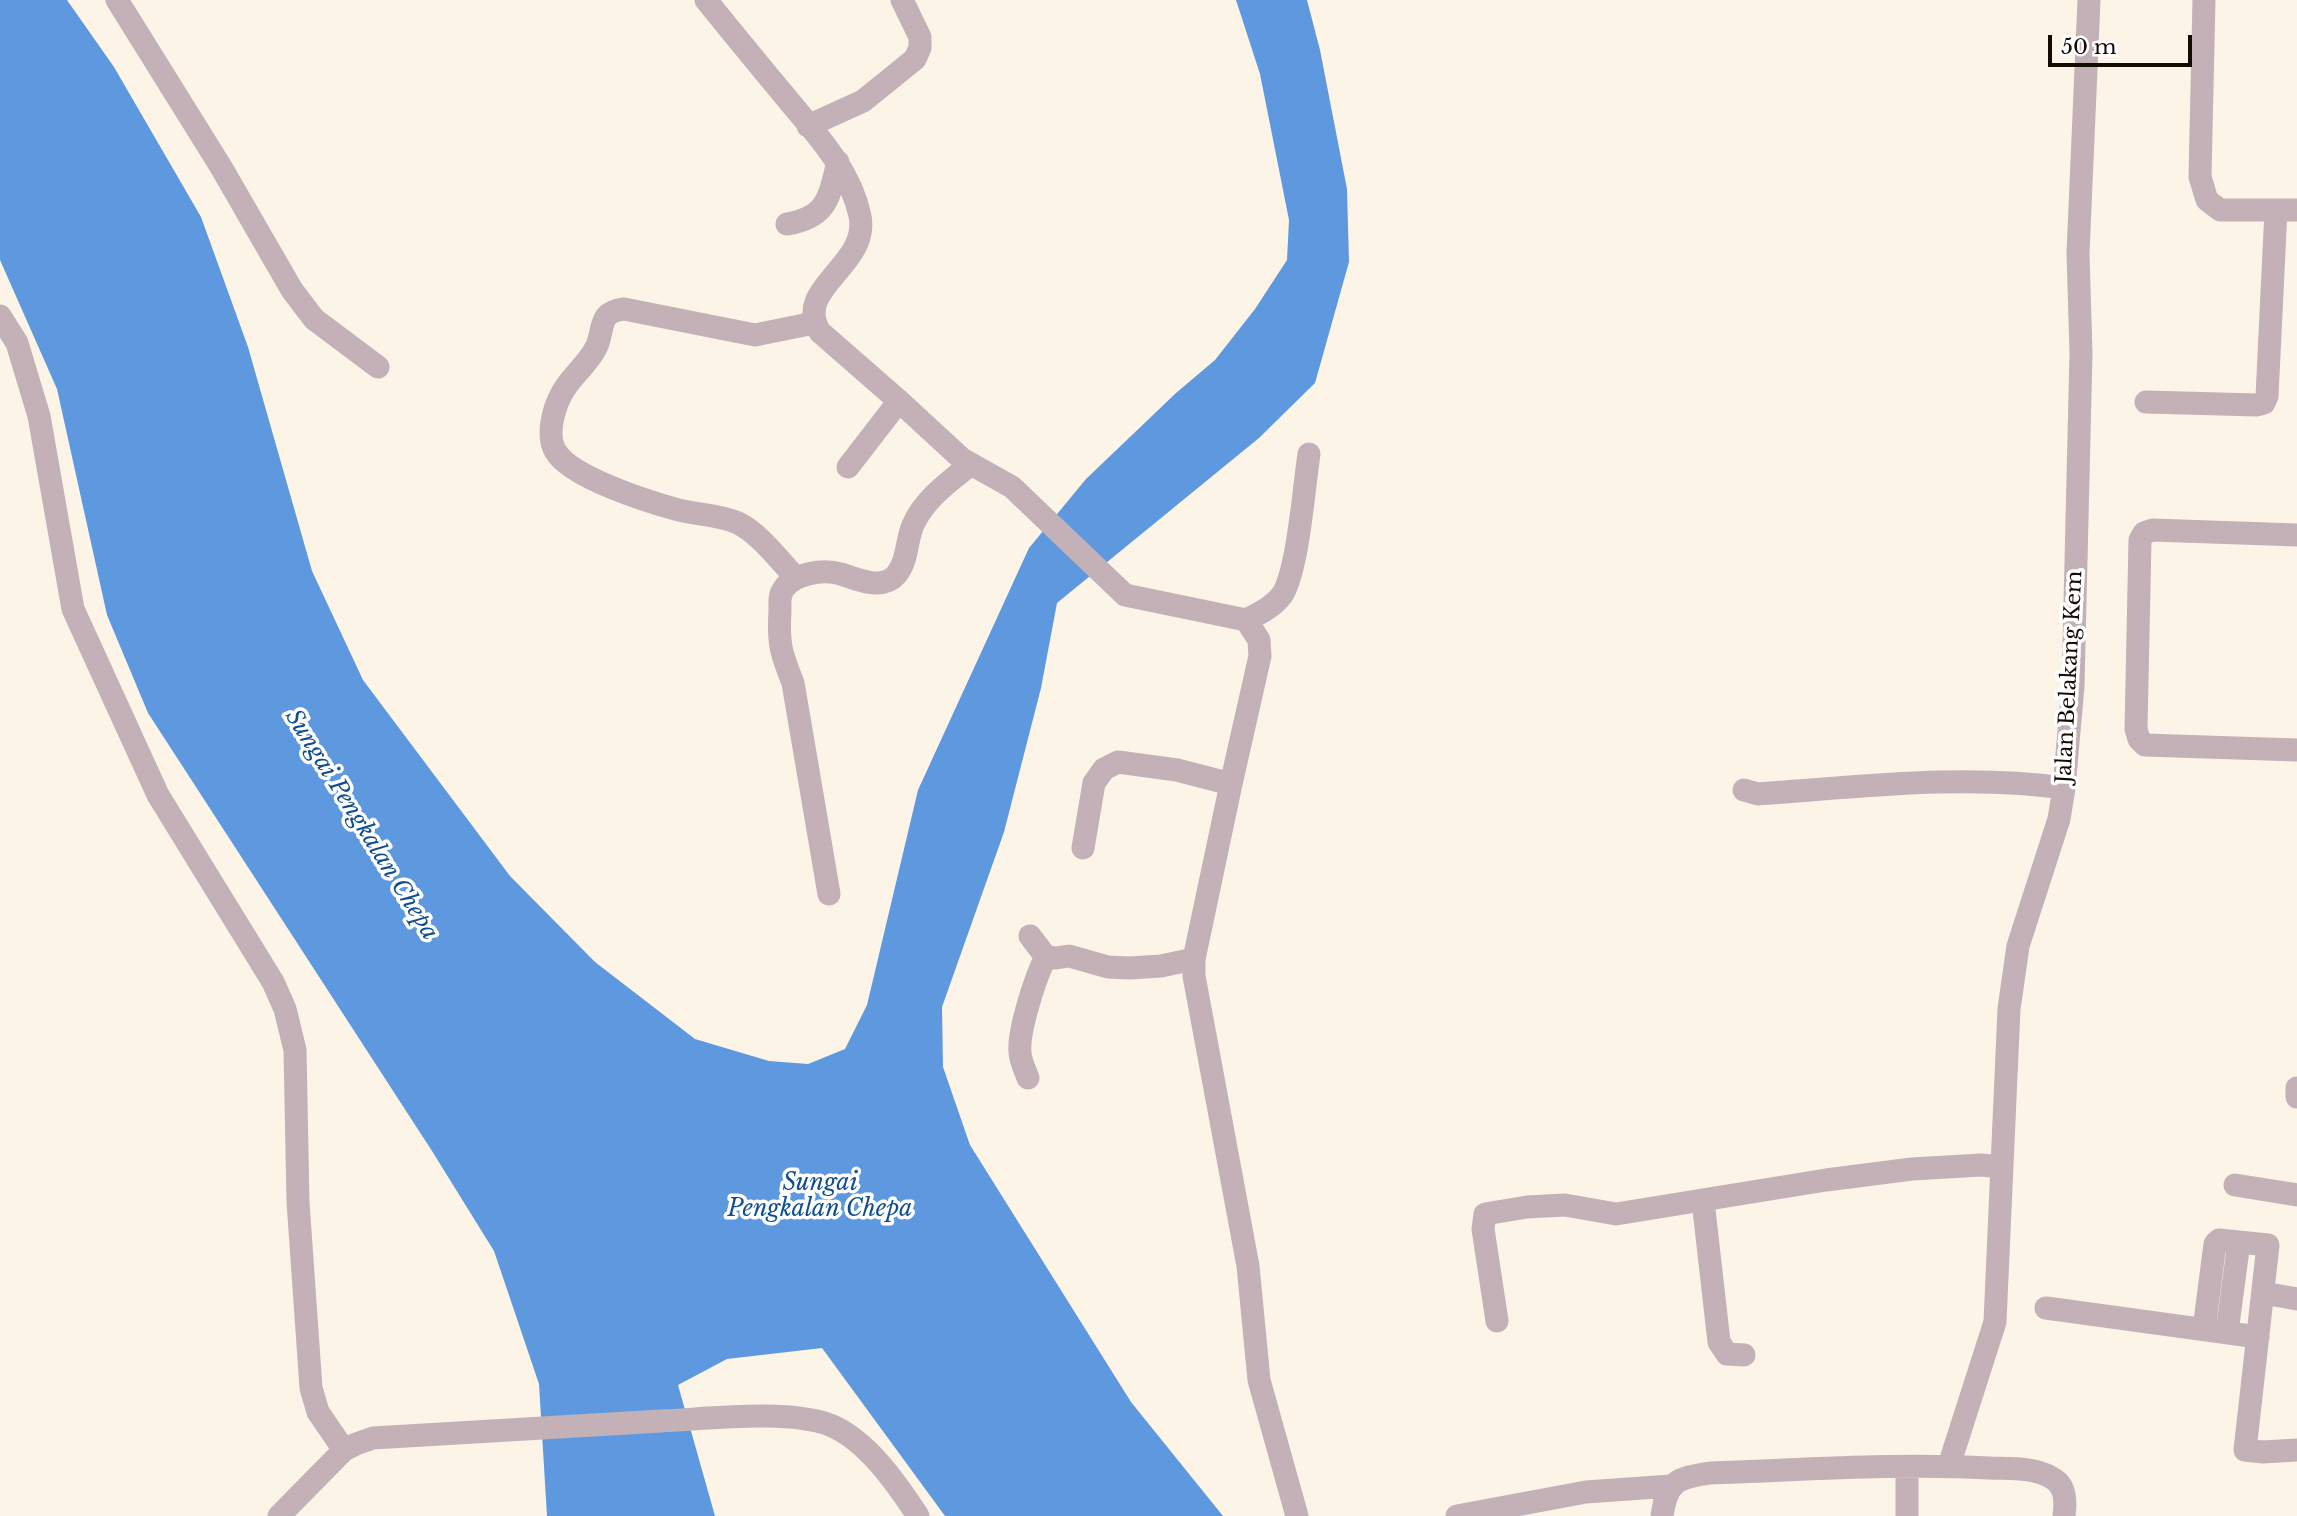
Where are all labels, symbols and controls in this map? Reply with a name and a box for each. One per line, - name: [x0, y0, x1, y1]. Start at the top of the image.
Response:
- scale bar: [2052, 21, 2196, 65]
- text: 50 m: [2061, 34, 2116, 60]
- street label: Jalan Belakang Kem: [2052, 570, 2088, 784]
- water label: Sungai Pengkalan Chepa: [279, 705, 443, 945]
- water label: Sungai Pengkalan Chepa: [728, 1170, 912, 1224]

